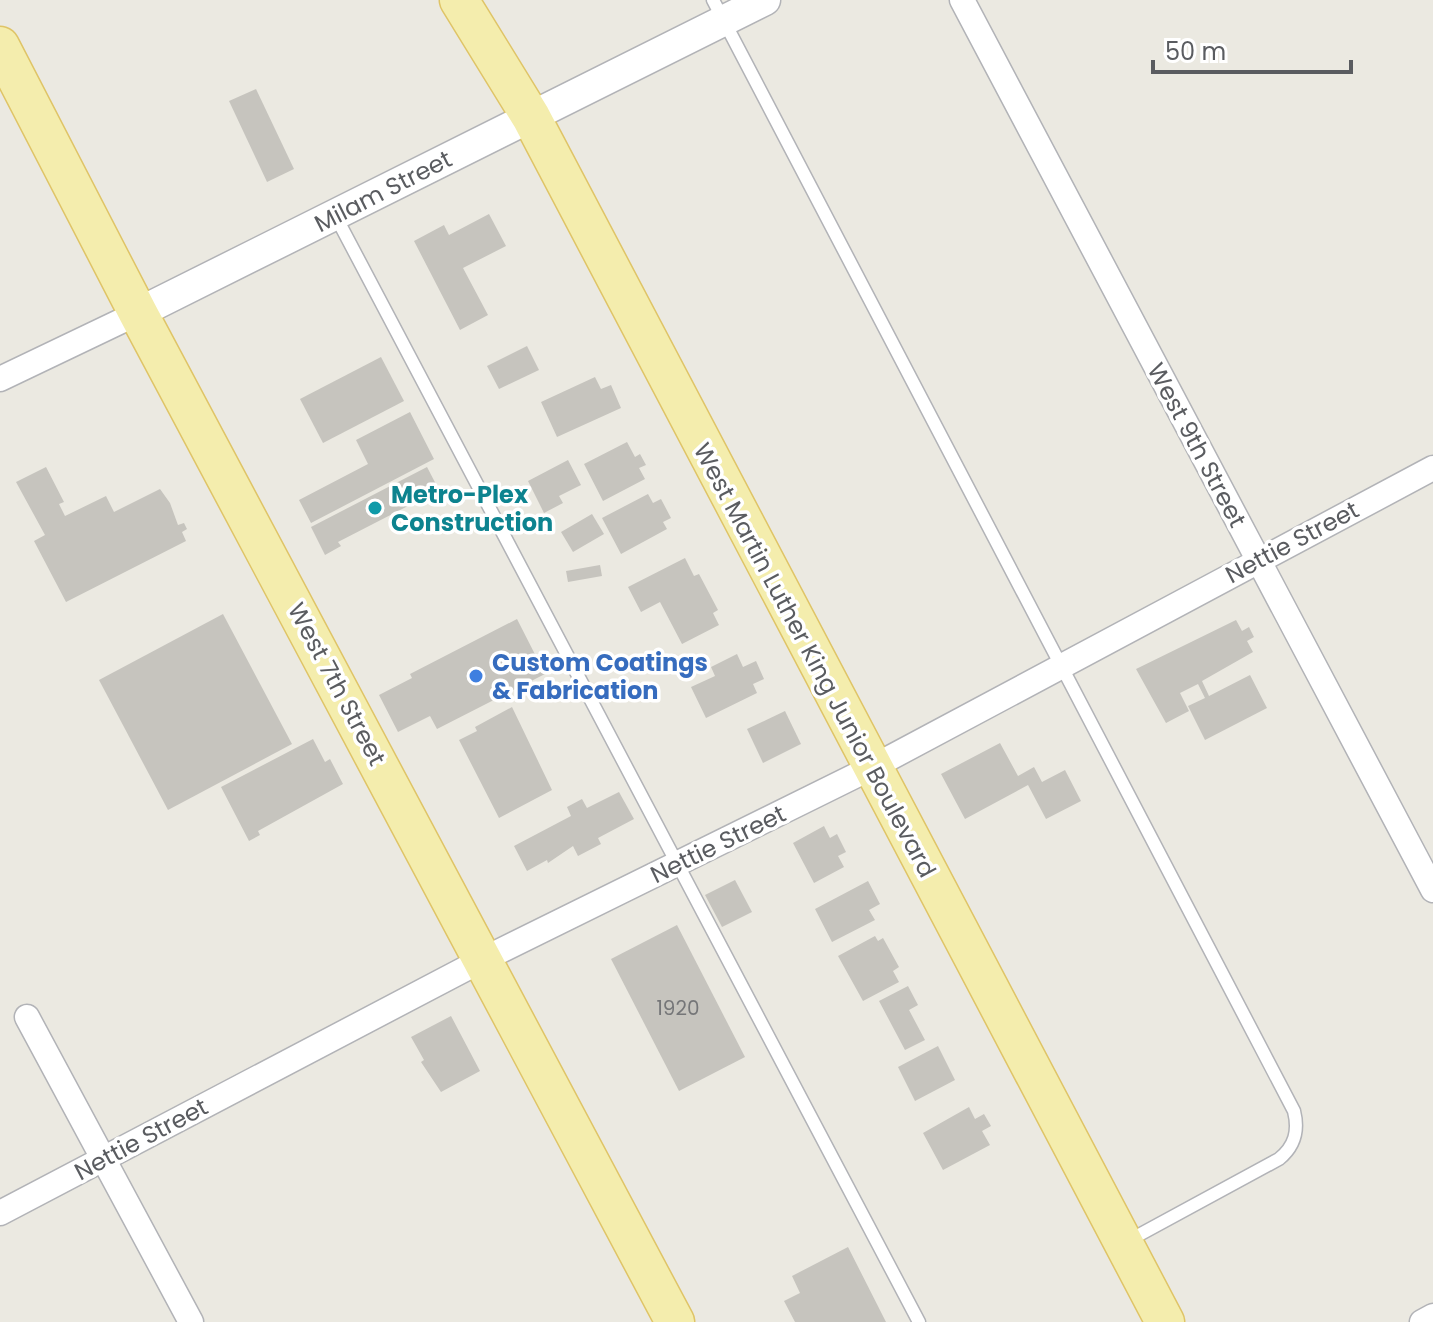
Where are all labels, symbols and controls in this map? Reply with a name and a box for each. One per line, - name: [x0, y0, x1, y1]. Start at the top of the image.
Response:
- scale bar: [1153, 24, 1351, 74]
- text: 50 m: [1165, 35, 1226, 68]
- street label: Milam Street: [309, 142, 457, 240]
- street label: West 9th Street: [1140, 357, 1254, 533]
- street label: West Martin Luther King Junior Boulevard: [686, 437, 944, 883]
- place label: Metro-Plex Construction: [391, 478, 553, 539]
- street label: Nettie Street: [1219, 493, 1365, 591]
- marker: Metro-Plex Construction: [366, 499, 384, 517]
- street label: West 7th Street: [280, 597, 394, 771]
- place label: Custom Coatings & Fabrication: [492, 646, 708, 707]
- marker: Custom Coatings & Fabrication: [467, 667, 485, 685]
- street label: Nettie Street: [645, 797, 791, 891]
- house number: 1920: [656, 994, 700, 1022]
- street label: Nettie Street: [68, 1090, 214, 1188]

